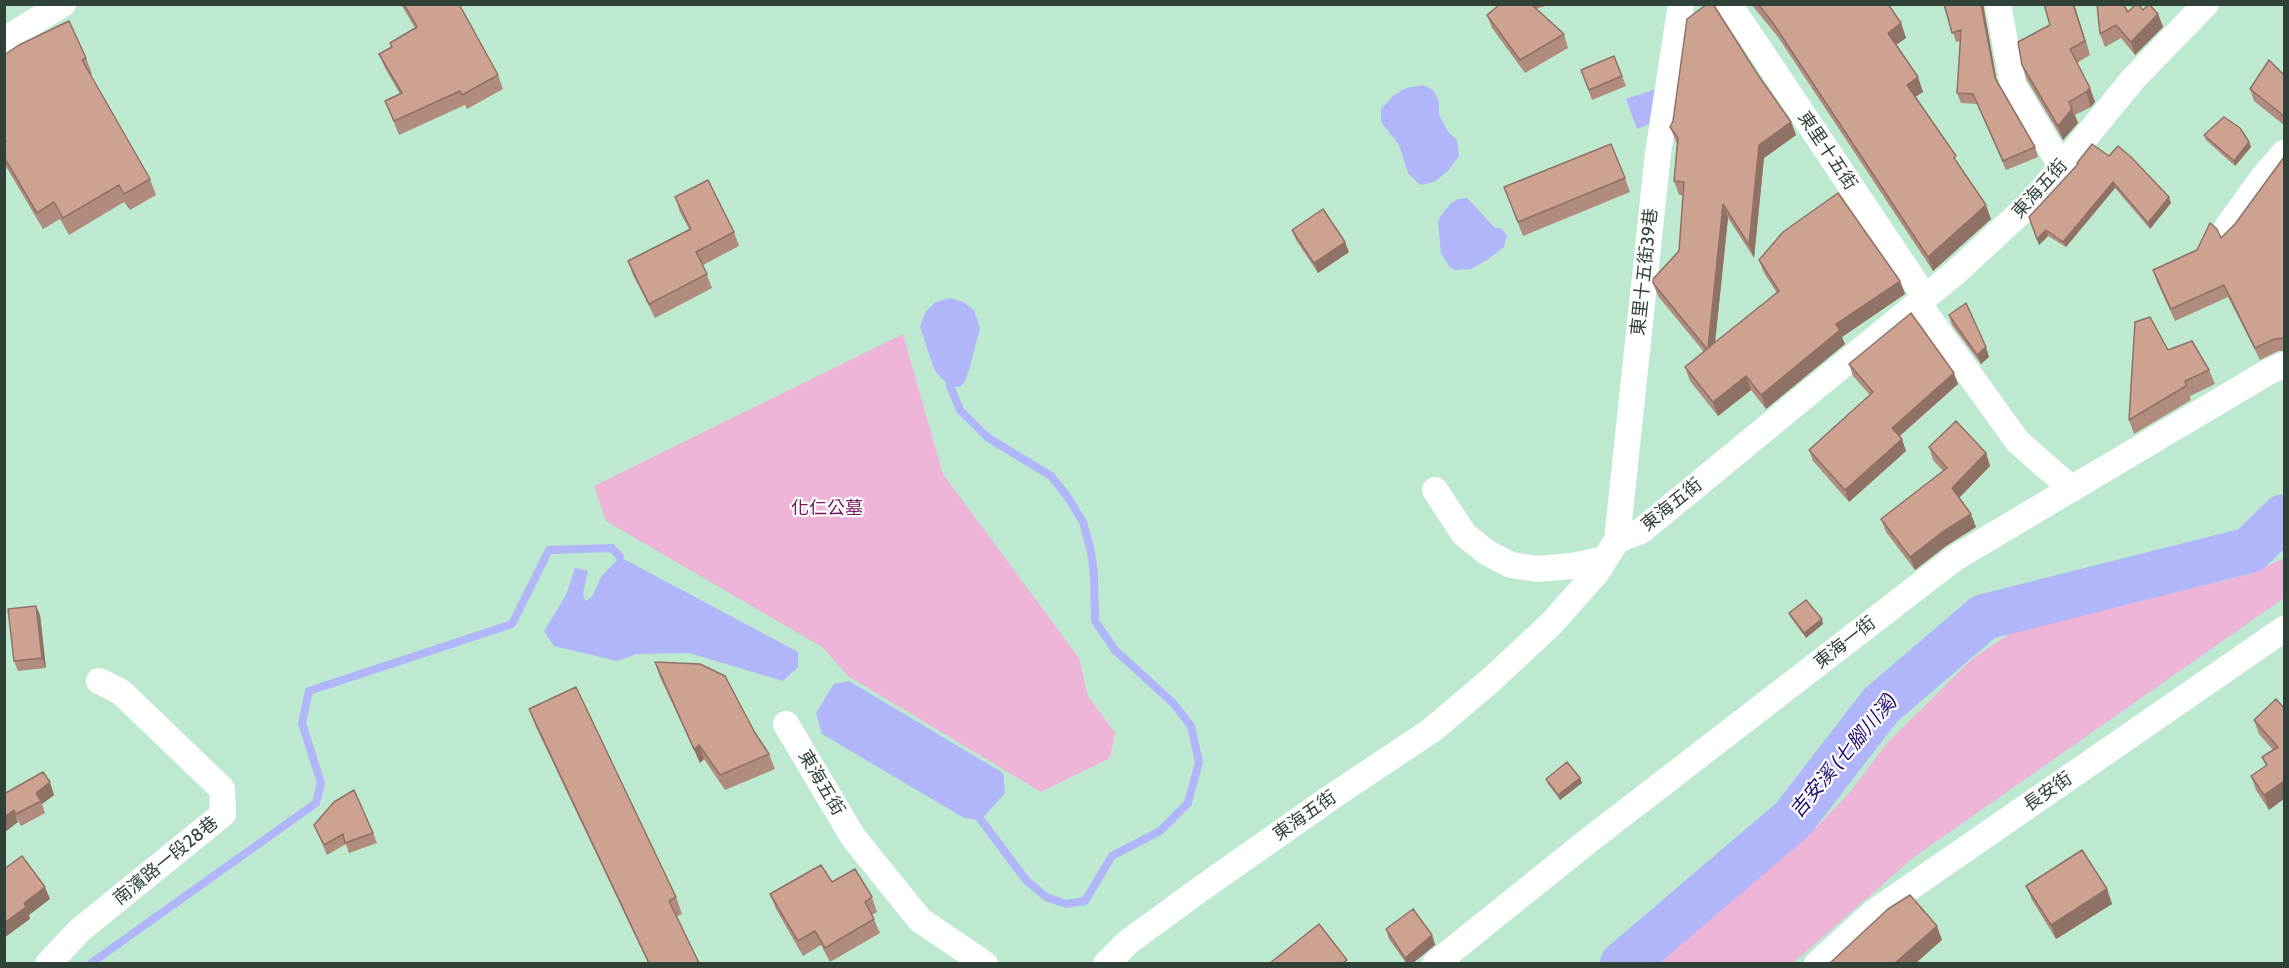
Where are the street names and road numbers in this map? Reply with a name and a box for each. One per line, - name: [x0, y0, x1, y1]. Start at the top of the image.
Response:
- street label: 東里十五街: [1793, 108, 1861, 194]
- street label: 東海五街: [2008, 155, 2072, 223]
- street label: 東里十五街39巷: [1628, 207, 1662, 337]
- street label: 東海五街: [1637, 474, 1707, 536]
- street label: 東海一街: [1810, 612, 1880, 674]
- street label: 東海五街: [793, 747, 849, 819]
- street label: 長安街: [2020, 768, 2076, 816]
- street label: 東海五街: [1269, 787, 1341, 845]
- street label: 南濱路一段28巷: [109, 812, 223, 910]

